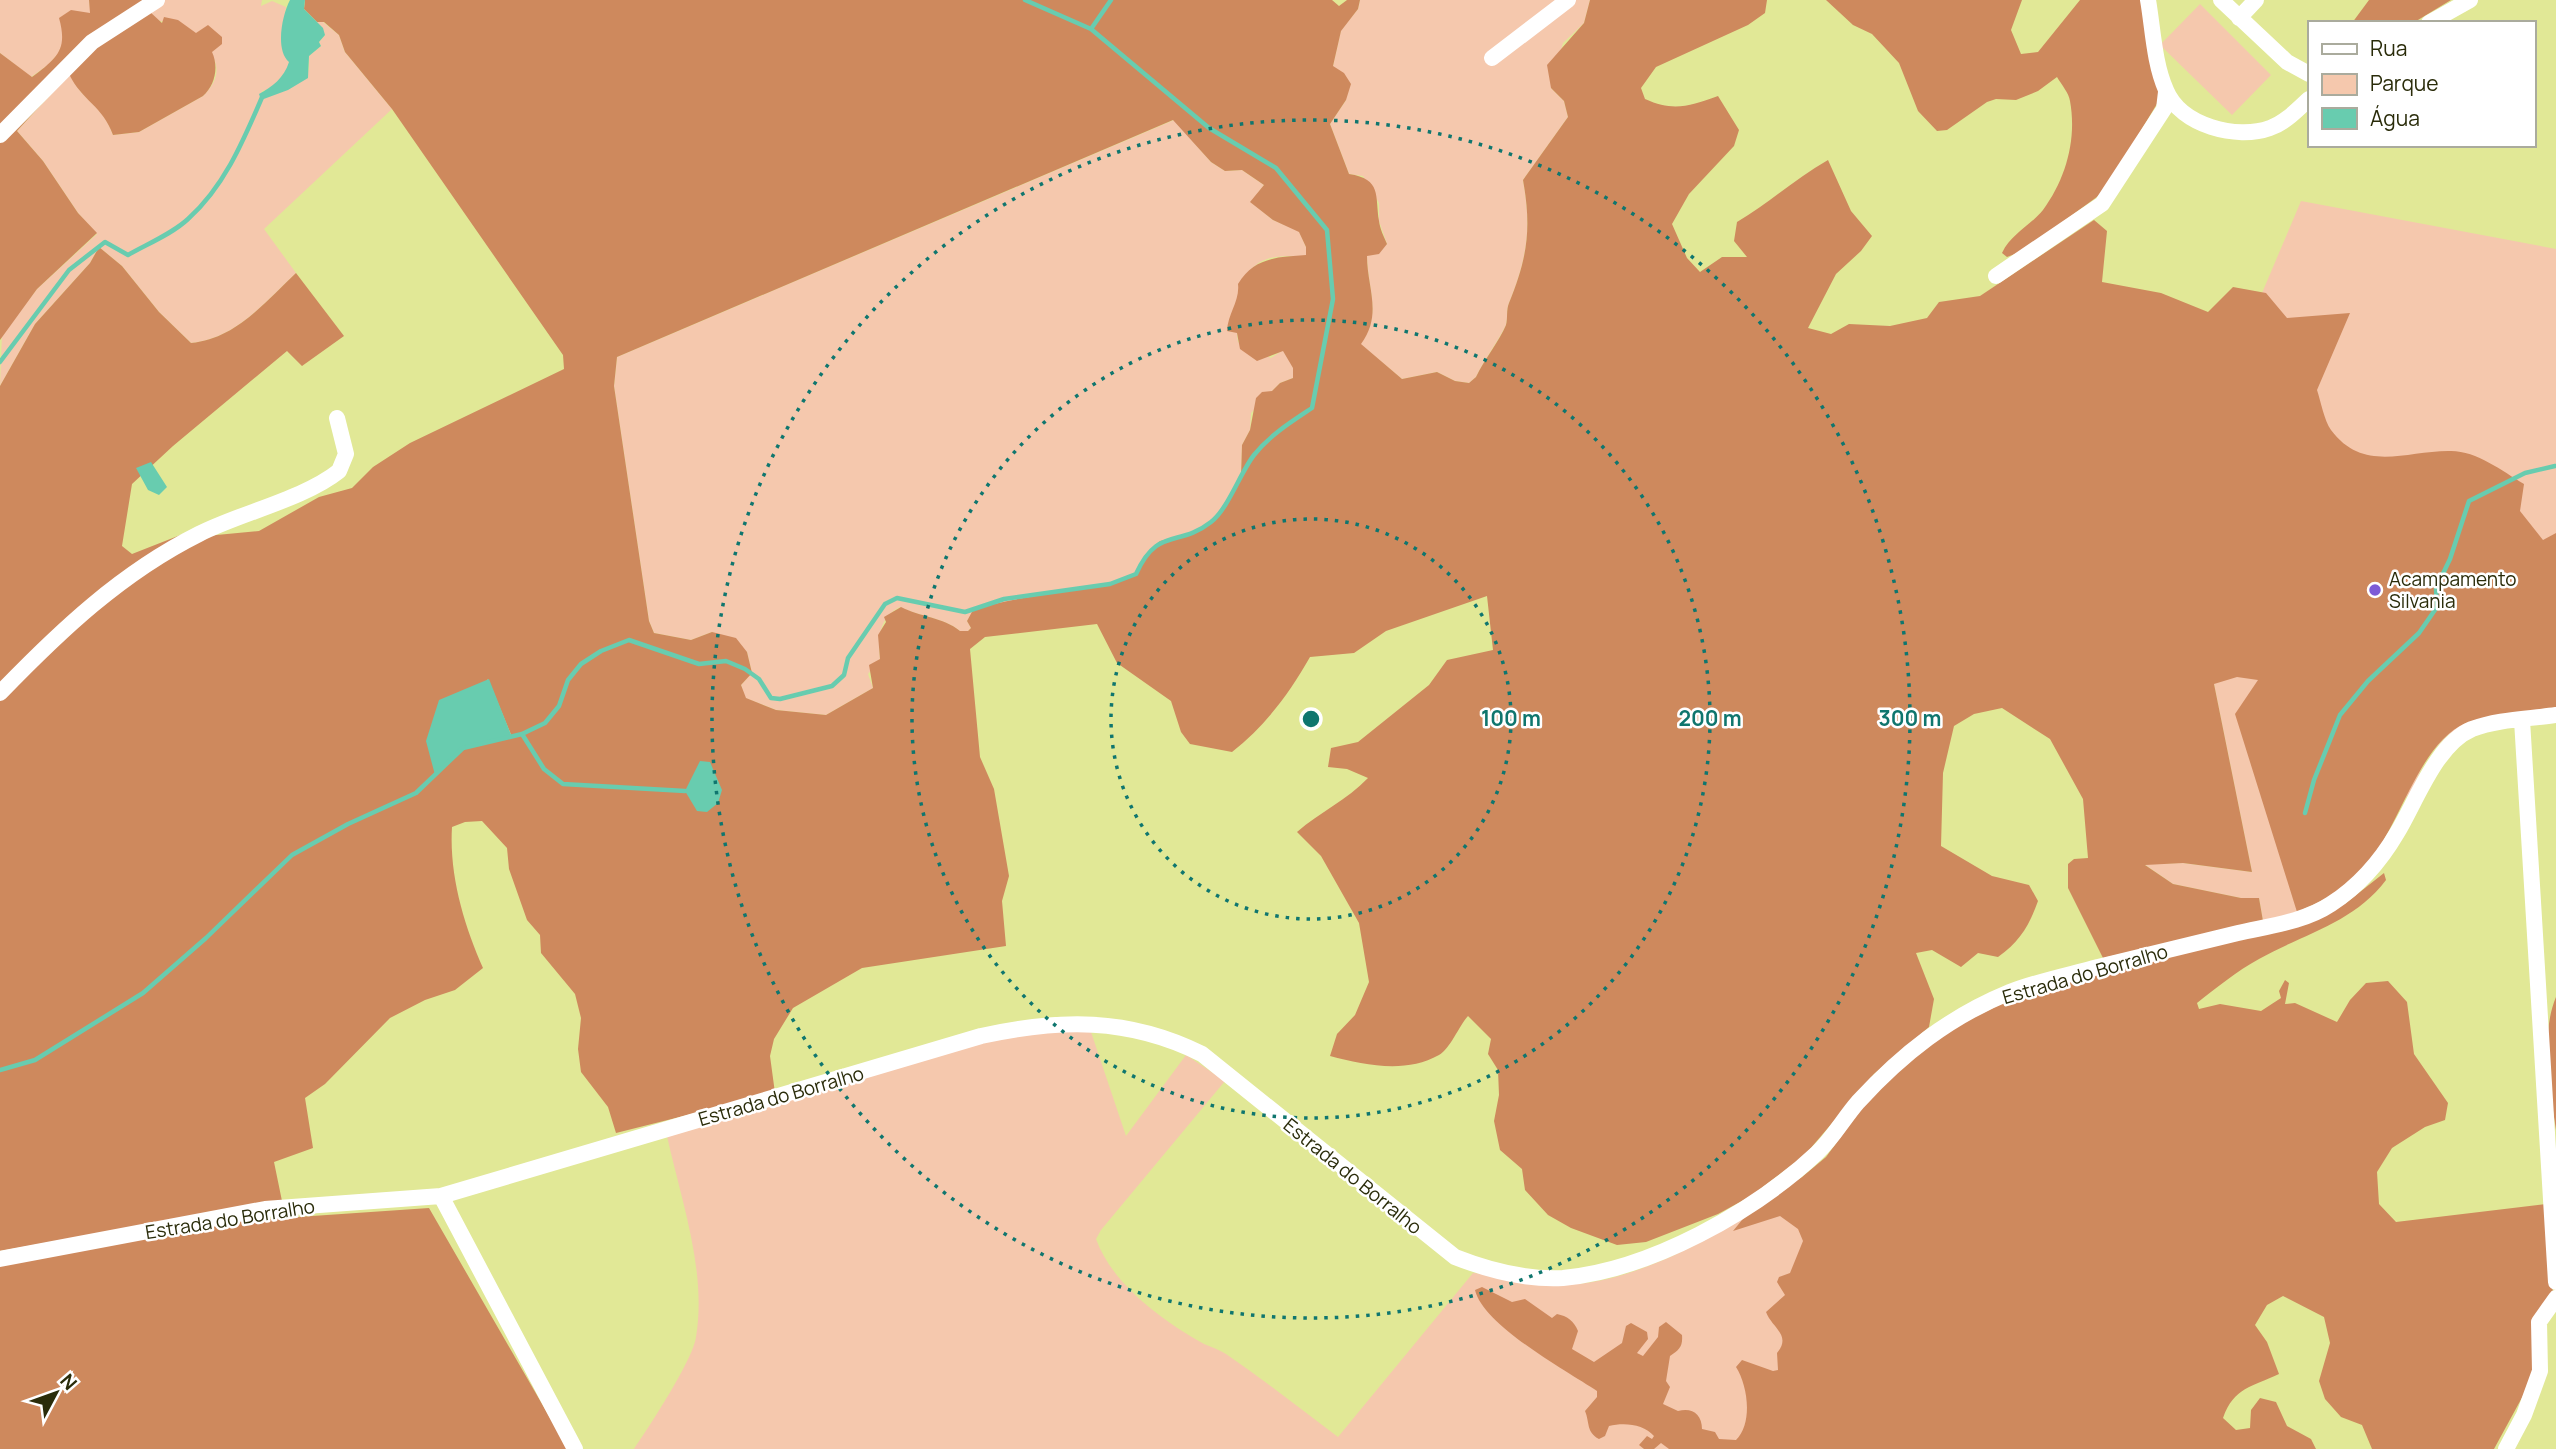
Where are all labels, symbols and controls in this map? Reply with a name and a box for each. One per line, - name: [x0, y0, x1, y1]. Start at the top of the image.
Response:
- legend: [2308, 21, 2535, 147]
- text: Rua: [2370, 34, 2407, 62]
- text: Parque: [2370, 69, 2439, 97]
- text: Água: [2370, 104, 2420, 132]
- place label: Acampamento Silvania: [2389, 566, 2517, 614]
- marker: Acampamento Silvania: [2367, 582, 2383, 598]
- text: 100 m: [1481, 704, 1541, 732]
- text: 200 m: [1678, 704, 1742, 732]
- text: 300 m: [1879, 704, 1941, 732]
- centre of rings: [1299, 707, 1323, 731]
- street label: Estrada do Borralho: [1999, 938, 2171, 1010]
- street label: Estrada do Borralho: [695, 1060, 867, 1132]
- street label: Estrada do Borralho: [1278, 1112, 1428, 1240]
- street label: Estrada do Borralho: [143, 1193, 317, 1245]
- north arrow: [21, 1358, 91, 1428]
- text: N: [55, 1368, 83, 1396]

